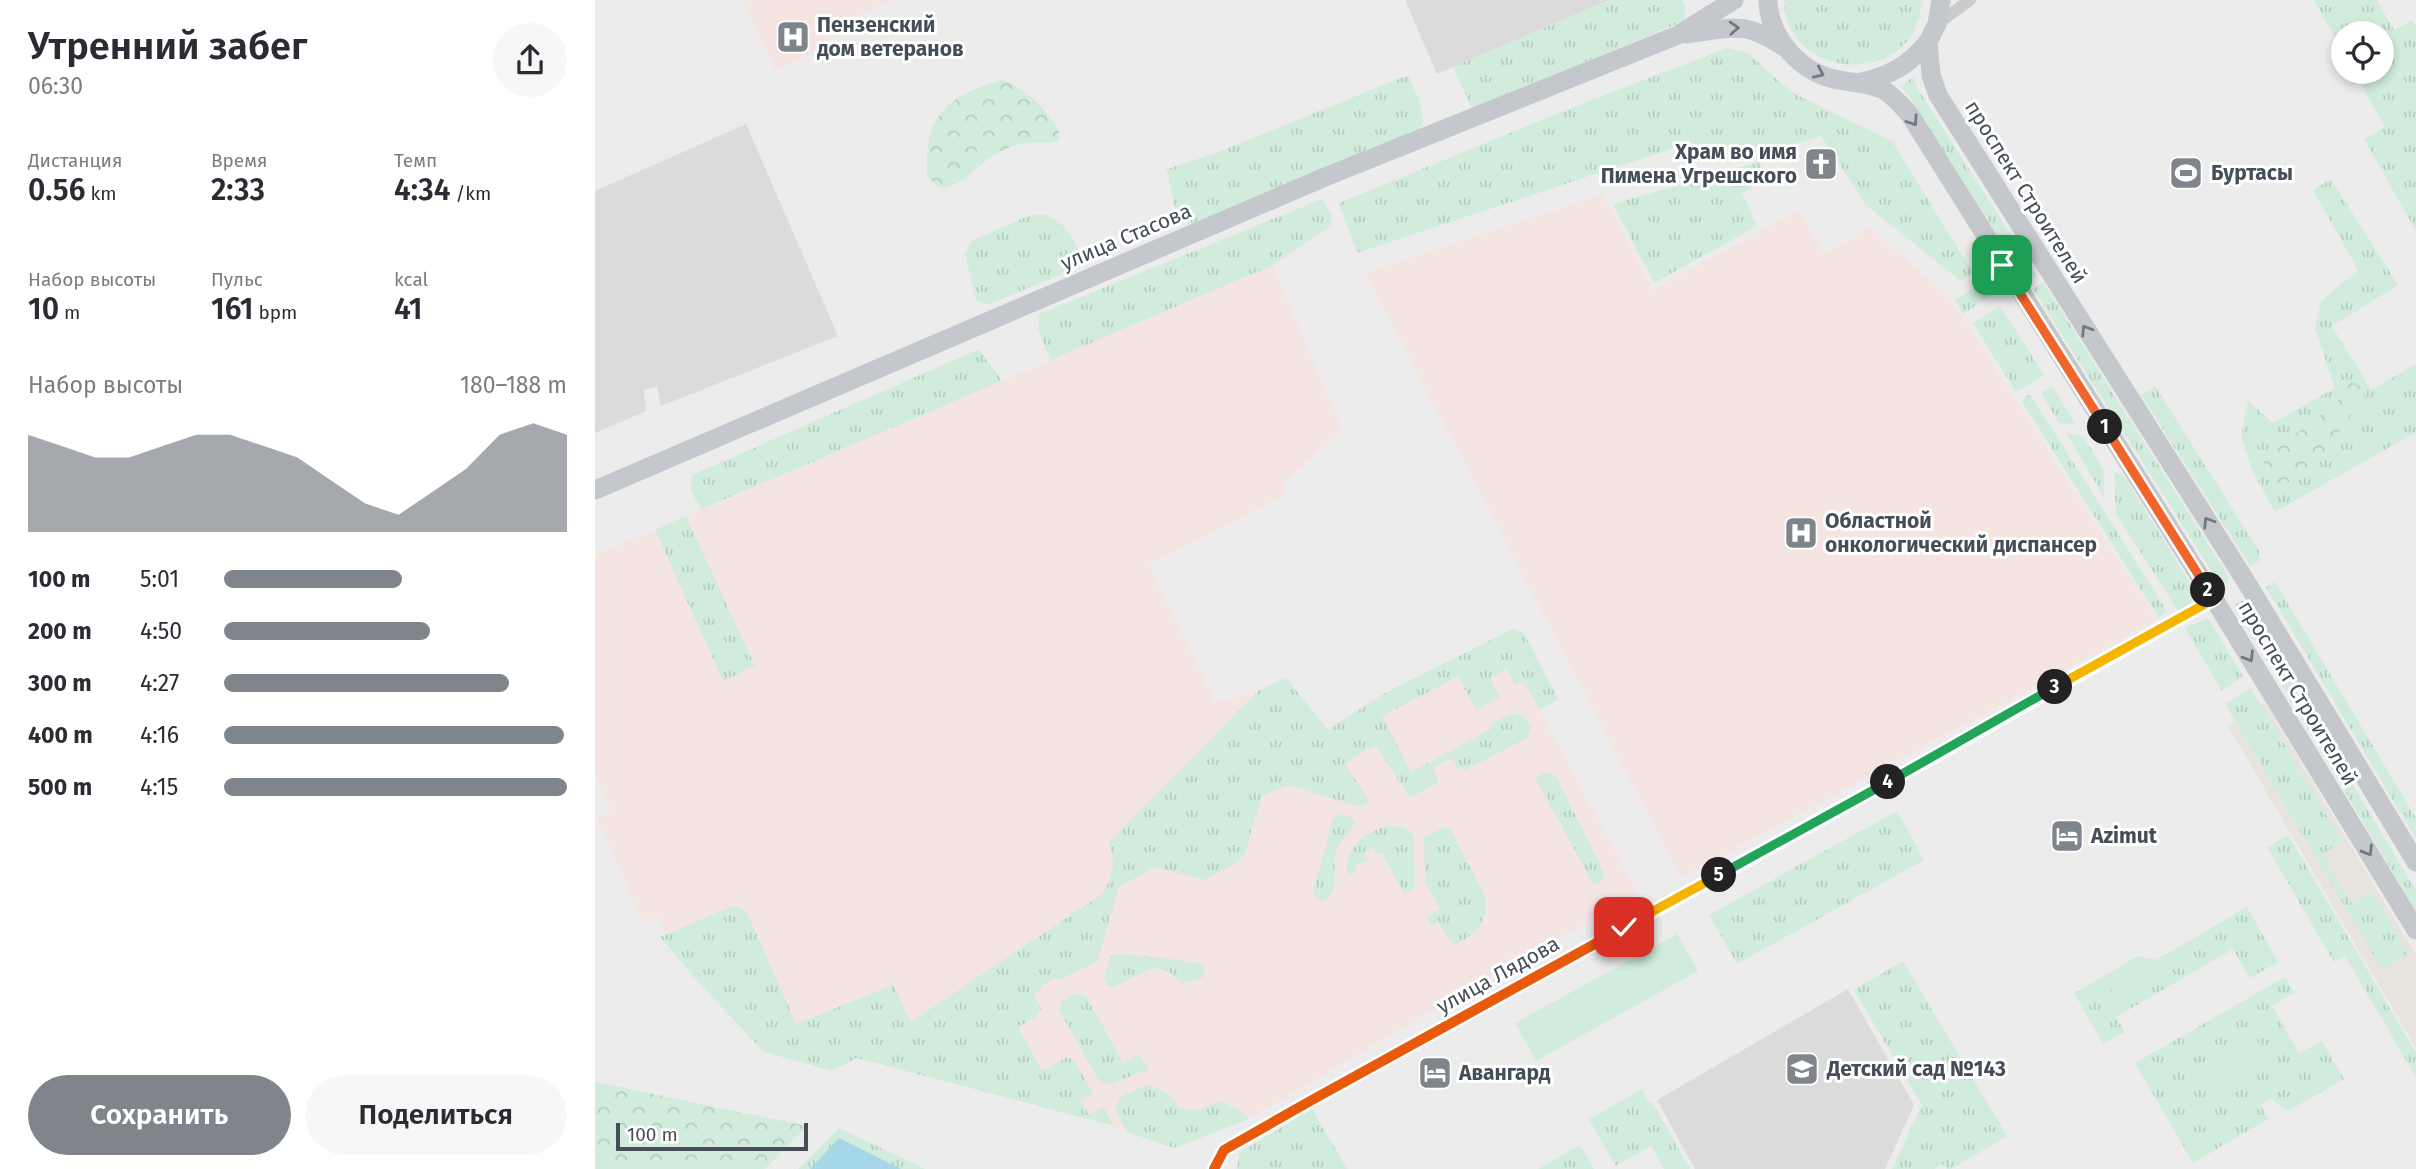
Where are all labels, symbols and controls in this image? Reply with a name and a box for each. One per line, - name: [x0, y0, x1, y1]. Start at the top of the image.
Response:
- place label: Пензенский дом ветеранов: [817, 12, 964, 62]
- hospital icon: Пензенский дом ветеранов: [774, 18, 812, 56]
- one-way arrow: [1729, 21, 1740, 36]
- map controls: [2331, 21, 2394, 84]
- button: locate: [2331, 21, 2394, 84]
- text: Утренний забег: [28, 23, 307, 69]
- button: share: [493, 23, 567, 97]
- one-way arrow: [1812, 65, 1824, 79]
- text: 06:30: [28, 72, 83, 100]
- street label: проспект Строителей: [1959, 96, 2093, 288]
- one-way arrow: [1905, 113, 1917, 126]
- place label: Храм во имя Пимена Угрешского: [1601, 139, 1797, 189]
- church icon: Храм во имя Пимена Угрешского: [1802, 145, 1840, 183]
- text: Дистанция: [28, 149, 123, 172]
- text: Время: [211, 149, 267, 172]
- text: Темп: [394, 149, 437, 172]
- sports icon: Буртасы: [2167, 154, 2205, 192]
- place label: Буртасы: [2211, 160, 2293, 186]
- text: 0.56: [28, 172, 85, 208]
- text: 2:33: [211, 172, 265, 208]
- text: 4:34: [394, 172, 450, 208]
- text: km: [85, 182, 116, 205]
- text: /km: [450, 182, 491, 205]
- street label: улица Стасова: [1057, 198, 1195, 276]
- pin: [1972, 235, 2032, 295]
- icon: arrive: [1983, 246, 2021, 284]
- text: Набор высоты: [28, 268, 156, 291]
- text: Пульс: [211, 268, 263, 291]
- text: kcal: [394, 268, 428, 291]
- text: 10: [28, 291, 59, 327]
- text: 161: [211, 291, 253, 327]
- text: 41: [394, 291, 422, 327]
- text: m: [59, 301, 80, 324]
- text: bpm: [253, 301, 297, 324]
- one-way arrow: [2082, 325, 2095, 338]
- text: Набор высоты: [28, 371, 183, 399]
- text: 180–188 m: [460, 371, 567, 399]
- pin: 1: [2087, 410, 2123, 444]
- text: 1: [2100, 415, 2109, 438]
- place label: Областной онкологический диспансер: [1825, 508, 2097, 558]
- hospital icon: Областной онкологический диспансер: [1782, 514, 1820, 552]
- one-way arrow: [2204, 517, 2217, 530]
- text: 100 m: [28, 565, 90, 593]
- text: 5:01: [140, 565, 179, 593]
- pin: 2: [2191, 572, 2225, 608]
- text: 2: [2203, 578, 2212, 601]
- street label: проспект Строителей: [2233, 596, 2363, 790]
- text: 200 m: [28, 617, 92, 645]
- text: 4:50: [140, 617, 182, 645]
- one-way arrow: [2241, 649, 2254, 662]
- text: 300 m: [28, 669, 92, 697]
- text: 4:27: [140, 669, 179, 697]
- pin: 3: [2037, 670, 2073, 704]
- text: 3: [2050, 675, 2059, 698]
- text: 400 m: [28, 721, 93, 749]
- text: 4:16: [140, 721, 179, 749]
- pin: 4: [1871, 764, 1905, 800]
- text: 4: [1882, 770, 1893, 793]
- text: 500 m: [28, 773, 92, 801]
- text: 4:15: [140, 773, 178, 801]
- hotel icon: Azimut: [2048, 817, 2086, 855]
- place label: Azimut: [2090, 823, 2158, 849]
- one-way arrow: [2360, 844, 2373, 857]
- pin: 5: [1701, 858, 1737, 892]
- text: 5: [1713, 863, 1724, 886]
- pin: [1594, 897, 1654, 957]
- icon: check: [1605, 908, 1643, 946]
- street label: улица Лядова: [1432, 931, 1564, 1019]
- school or university icon: Детский сад №143: [1783, 1050, 1821, 1088]
- hotel icon: Авангард: [1416, 1054, 1454, 1092]
- place label: Детский сад №143: [1826, 1056, 2006, 1082]
- place label: Авангард: [1458, 1060, 1551, 1086]
- button: Сохранить: [28, 1075, 291, 1155]
- button: Поделиться: [305, 1075, 567, 1155]
- scale bar: [616, 1120, 809, 1152]
- text: 100 m: [627, 1123, 678, 1146]

